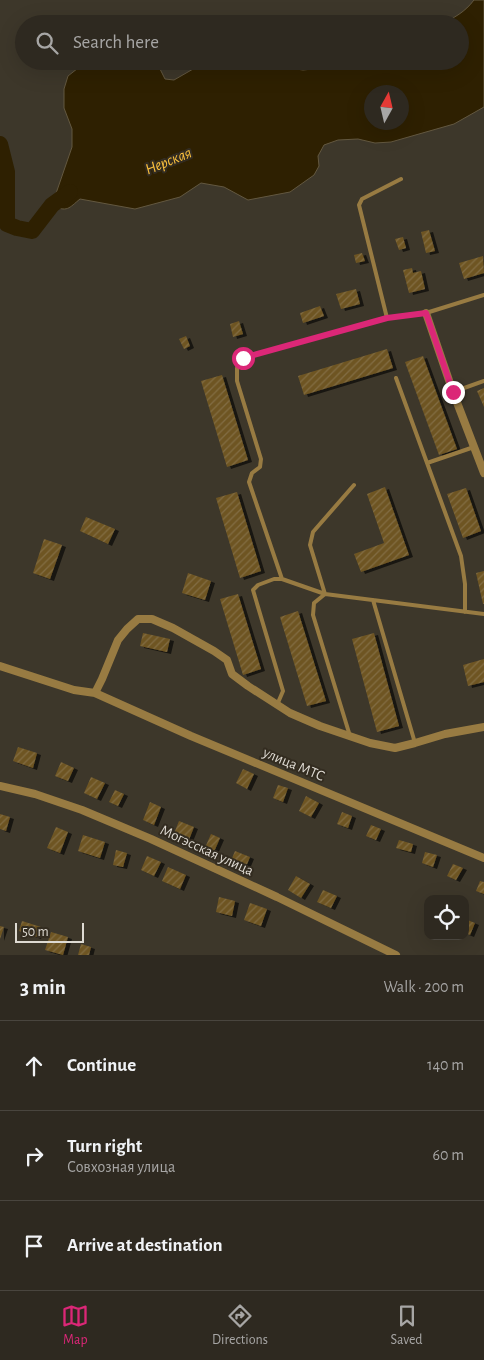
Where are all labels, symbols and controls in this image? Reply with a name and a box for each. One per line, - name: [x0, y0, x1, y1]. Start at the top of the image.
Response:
- search box: [15, 15, 469, 70]
- icon: search: [33, 29, 61, 57]
- text: Search here: [73, 33, 159, 52]
- north arrow: [364, 85, 409, 130]
- water label: Нерская: [143, 144, 194, 178]
- route start: [232, 347, 255, 370]
- route end: [442, 381, 465, 404]
- street label: улица МТС: [260, 744, 327, 784]
- street label: Могэсская улица: [158, 822, 256, 879]
- map controls: [424, 895, 469, 940]
- button: locate: [424, 895, 469, 940]
- scale bar: [15, 920, 84, 943]
- text: 50 m: [22, 925, 49, 939]
- text: 3 min: [20, 977, 66, 998]
- text: Walk · 200 m: [383, 979, 464, 995]
- icon: ahead: [20, 1052, 48, 1080]
- text: Continue: [67, 1056, 136, 1075]
- text: 140 m: [427, 1057, 464, 1073]
- text: Turn right: [67, 1137, 142, 1156]
- icon: right: [20, 1142, 48, 1170]
- text: 60 m: [433, 1147, 464, 1163]
- text: Совхозная улица: [67, 1159, 175, 1175]
- icon: arrive: [20, 1232, 48, 1260]
- text: Arrive at destination: [67, 1236, 223, 1255]
- tab: Map: [61, 1302, 89, 1349]
- tab: Directions: [212, 1302, 268, 1349]
- tab: Saved: [391, 1302, 423, 1349]

